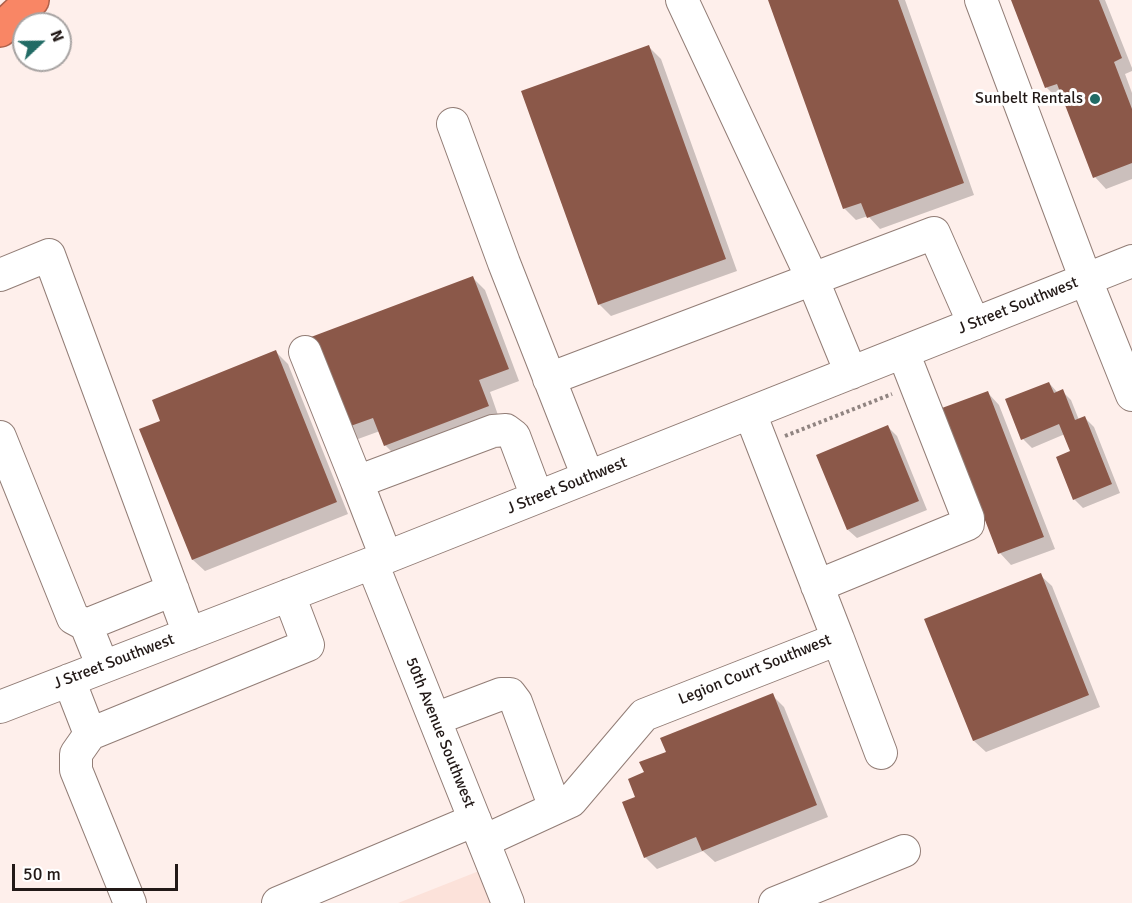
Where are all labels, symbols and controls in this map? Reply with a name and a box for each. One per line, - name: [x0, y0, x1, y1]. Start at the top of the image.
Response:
- north arrow: [12, 12, 72, 72]
- text: N: [45, 27, 68, 45]
- place label: Sunbelt Rentals: [975, 89, 1083, 109]
- marker: Sunbelt Rentals: [1088, 92, 1102, 106]
- street label: J Street Southwest: [955, 273, 1081, 339]
- street label: J Street Southwest: [504, 453, 630, 519]
- street label: J Street Southwest: [51, 630, 177, 694]
- street label: Legion Court Southwest: [676, 631, 834, 709]
- street label: 50th Avenue Southwest: [401, 655, 479, 811]
- scale bar: [15, 852, 182, 890]
- text: 50 m: [23, 863, 61, 885]

